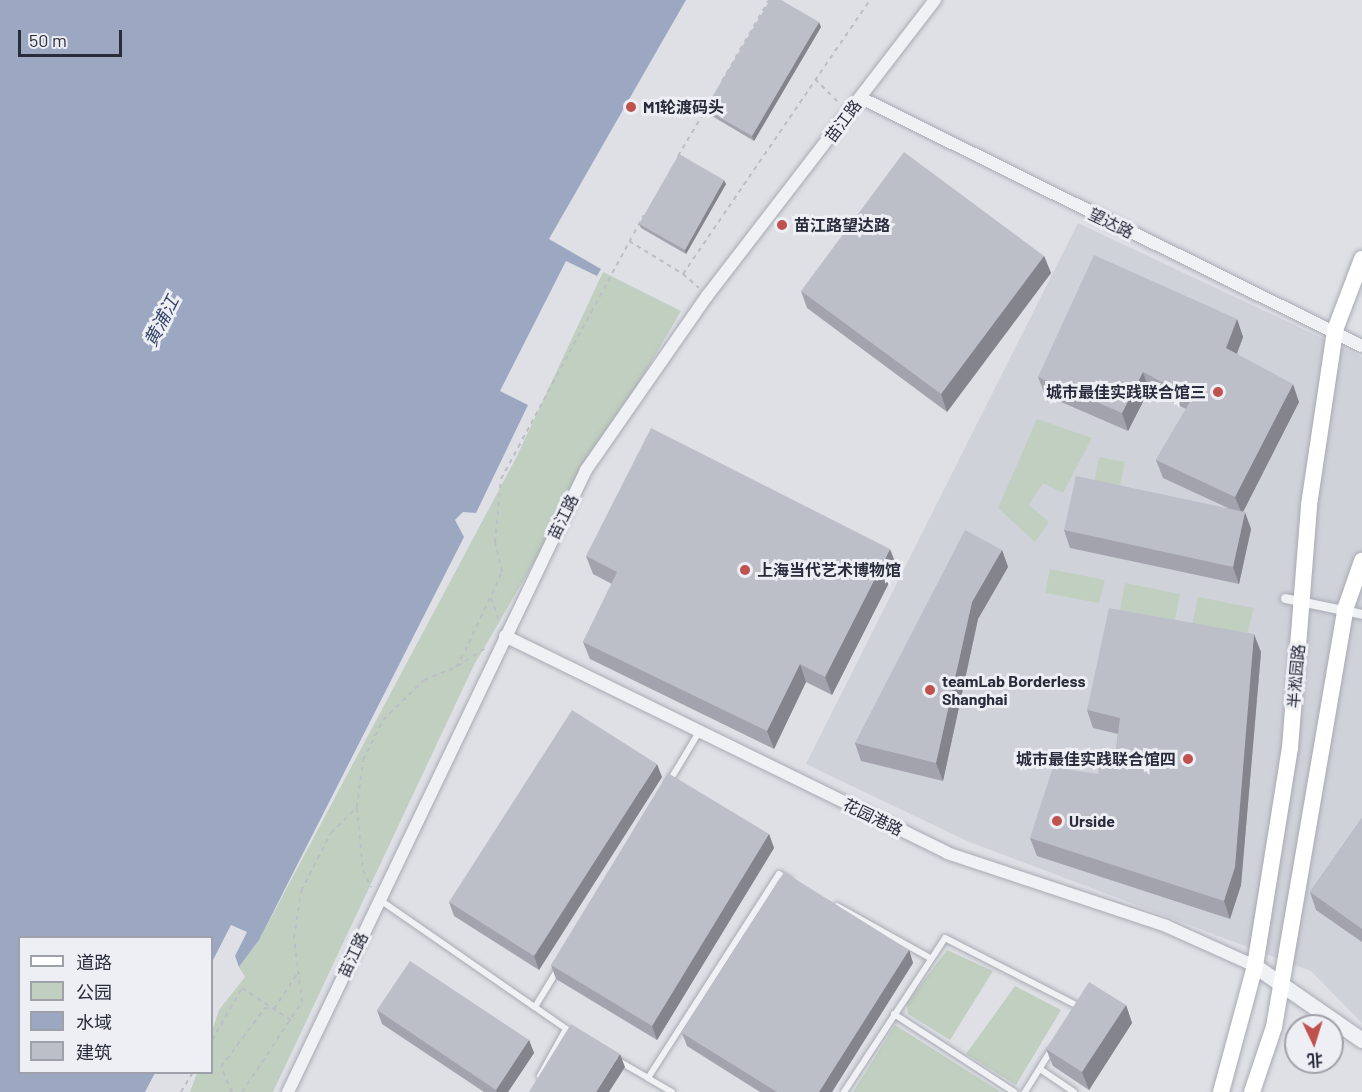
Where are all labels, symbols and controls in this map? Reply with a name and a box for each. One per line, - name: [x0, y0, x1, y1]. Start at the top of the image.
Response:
- scale bar: [21, 18, 124, 56]
- text: 50 m: [29, 29, 67, 51]
- street label: 苗江路: [821, 96, 865, 146]
- place label: M1轮渡码头: [643, 97, 724, 117]
- marker: M1轮渡码头: [624, 100, 638, 114]
- street label: 望达路: [1085, 204, 1137, 242]
- place label: 苗江路望达路: [794, 215, 890, 235]
- marker: 苗江路望达路: [775, 218, 789, 232]
- water label: 黄浦江: [139, 292, 183, 350]
- place label: 城市最佳实践联合馆三: [1046, 382, 1206, 402]
- marker: 城市最佳实践联合馆三: [1211, 385, 1225, 399]
- street label: 苗江路: [544, 491, 582, 543]
- place label: 上海当代艺术博物馆: [757, 560, 901, 580]
- marker: 上海当代艺术博物馆: [738, 563, 752, 577]
- street label: 半淞园路: [1284, 643, 1308, 709]
- place label: teamLab Borderless Shanghai: [942, 671, 1085, 709]
- marker: teamLab Borderless Shanghai: [923, 683, 937, 697]
- place label: 城市最佳实践联合馆四: [1016, 749, 1176, 769]
- marker: 城市最佳实践联合馆四: [1181, 752, 1195, 766]
- street label: 花园港路: [840, 794, 906, 840]
- place label: Urside: [1069, 811, 1115, 831]
- marker: Urside: [1050, 814, 1064, 828]
- street label: 苗江路: [334, 929, 372, 981]
- legend: [18, 936, 213, 1074]
- text: 道路: [76, 951, 112, 973]
- text: 公园: [76, 981, 112, 1003]
- text: 水域: [76, 1011, 112, 1033]
- north arrow: [1284, 1014, 1344, 1074]
- text: 建筑: [76, 1041, 112, 1063]
- text: 北: [1307, 1050, 1324, 1070]

